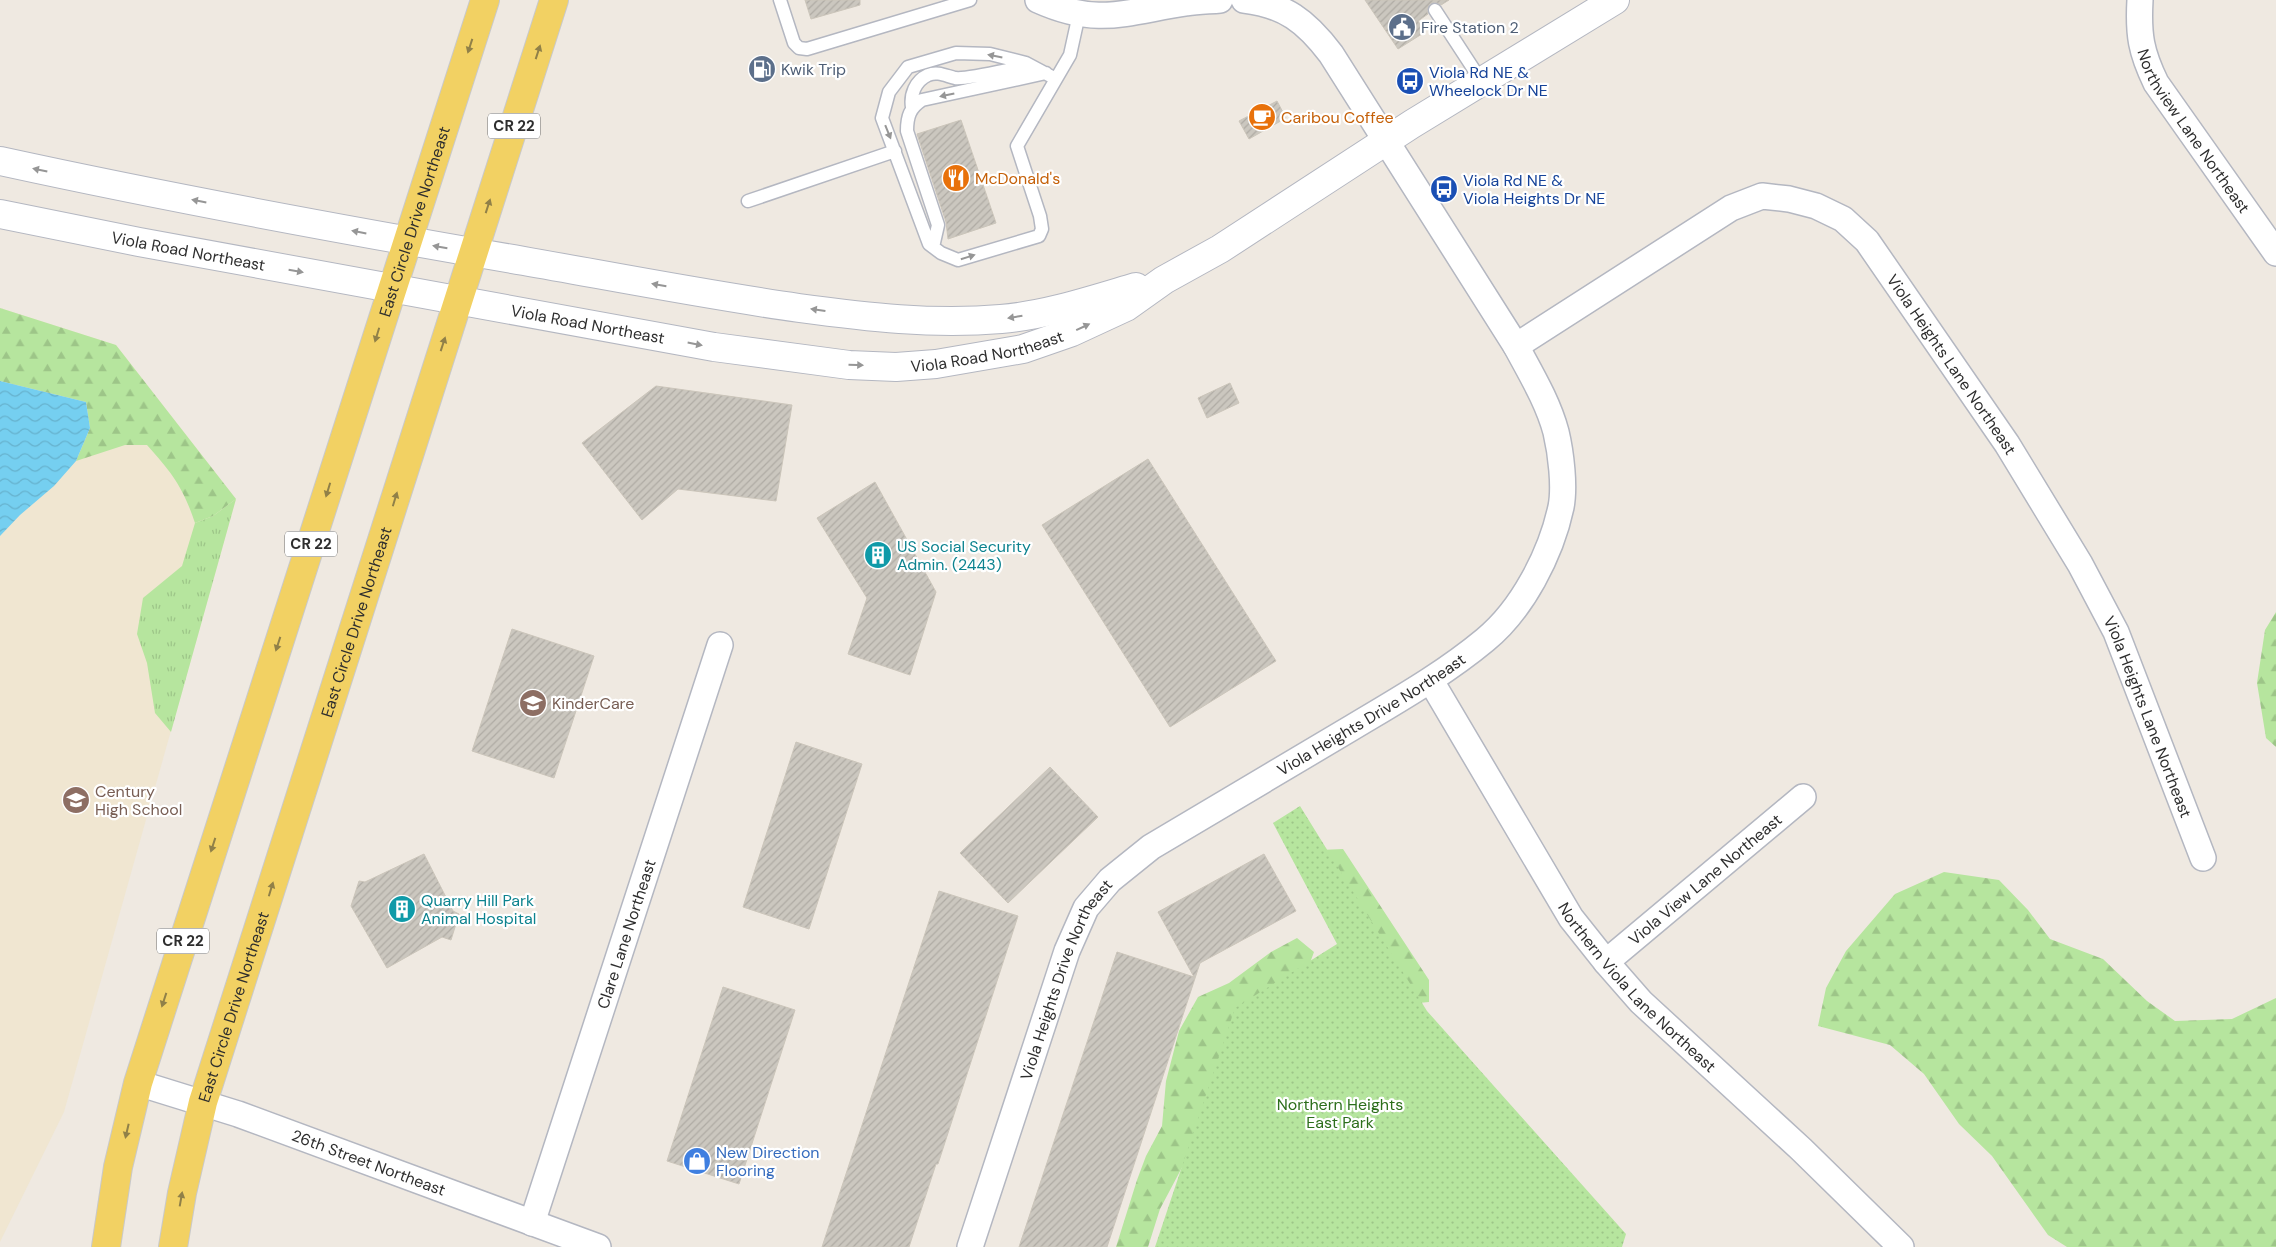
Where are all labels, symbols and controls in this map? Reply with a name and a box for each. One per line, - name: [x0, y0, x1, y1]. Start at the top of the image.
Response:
- public building icon: Fire Station 2: [1387, 12, 1417, 42]
- place label: Fire Station 2: [1421, 17, 1519, 38]
- one-way arrow: [466, 39, 474, 54]
- one-way arrow: [535, 44, 542, 59]
- street label: Northview Lane Northeast: [2133, 46, 2255, 217]
- one-way arrow: [986, 51, 1002, 59]
- fuel station icon: Kwik Trip: [747, 54, 777, 84]
- place label: Kwik Trip: [781, 59, 846, 80]
- place label: Viola Rd NE & Wheelock Dr NE: [1429, 62, 1548, 101]
- bus stop icon: Viola Rd NE & Wheelock Dr NE: [1395, 66, 1425, 96]
- one-way arrow: [939, 91, 954, 99]
- cafe icon: Caribou Coffee: [1247, 102, 1277, 132]
- place label: Caribou Coffee: [1281, 107, 1394, 128]
- road number: CR 22: [488, 114, 540, 138]
- street label: East Circle Drive Northeast: [374, 123, 454, 319]
- one-way arrow: [884, 125, 892, 139]
- restaurant icon: McDonald's: [941, 163, 971, 193]
- one-way arrow: [32, 166, 48, 174]
- place label: McDonald's: [975, 168, 1060, 189]
- place label: Viola Rd NE & Viola Heights Dr NE: [1463, 170, 1605, 209]
- bus stop icon: Viola Rd NE & Viola Heights Dr NE: [1429, 174, 1459, 204]
- one-way arrow: [191, 197, 207, 205]
- one-way arrow: [485, 199, 493, 214]
- street label: Viola Road Northeast: [110, 226, 267, 275]
- one-way arrow: [351, 227, 367, 235]
- one-way arrow: [432, 242, 448, 250]
- one-way arrow: [960, 253, 975, 261]
- one-way arrow: [288, 268, 304, 276]
- street label: Viola Heights Lane Northeast: [1882, 270, 2021, 458]
- one-way arrow: [650, 281, 666, 289]
- street label: Viola Road Northeast: [509, 300, 666, 348]
- one-way arrow: [810, 306, 826, 314]
- one-way arrow: [1007, 313, 1023, 321]
- one-way arrow: [1076, 322, 1091, 331]
- street label: Viola Road Northeast: [910, 325, 1066, 376]
- one-way arrow: [373, 327, 380, 342]
- one-way arrow: [440, 337, 448, 352]
- one-way arrow: [688, 340, 704, 348]
- one-way arrow: [849, 361, 865, 369]
- one-way arrow: [324, 482, 332, 497]
- one-way arrow: [391, 492, 399, 507]
- street label: East Circle Drive Northeast: [316, 524, 396, 720]
- road number: CR 22: [285, 532, 337, 556]
- place label: US Social Security Admin. (2443): [897, 536, 1031, 575]
- building icon: US Social Security Admin. (2443): [863, 540, 893, 570]
- street label: Viola Heights Lane Northeast: [2099, 612, 2197, 821]
- one-way arrow: [274, 637, 282, 652]
- street label: Viola Heights Drive Northeast: [1273, 649, 1469, 780]
- school or university icon: KinderCare: [518, 688, 548, 718]
- place label: KinderCare: [552, 693, 634, 714]
- place label: Century High School: [95, 781, 182, 820]
- school or university icon: Century High School: [61, 785, 91, 815]
- street label: Viola View Lane Northeast: [1624, 809, 1786, 949]
- one-way arrow: [209, 837, 217, 852]
- street label: Clare Lane Northeast: [592, 856, 660, 1011]
- street label: Viola Heights Drive Northeast: [1015, 875, 1117, 1083]
- one-way arrow: [267, 881, 275, 896]
- place label: Quarry Hill Park Animal Hospital: [421, 890, 536, 929]
- building icon: Quarry Hill Park Animal Hospital: [387, 894, 417, 924]
- street label: Northern Viola Lane Northeast: [1554, 898, 1721, 1076]
- street label: East Circle Drive Northeast: [193, 909, 274, 1105]
- road number: CR 22: [157, 928, 209, 954]
- one-way arrow: [160, 992, 168, 1007]
- park label: Northern Heights East Park: [1277, 1094, 1403, 1133]
- one-way arrow: [123, 1123, 131, 1138]
- street label: 26th Street Northeast: [289, 1124, 448, 1200]
- place label: New Direction Flooring: [716, 1142, 820, 1181]
- shop icon: New Direction Flooring: [682, 1146, 712, 1176]
- one-way arrow: [178, 1191, 186, 1207]

